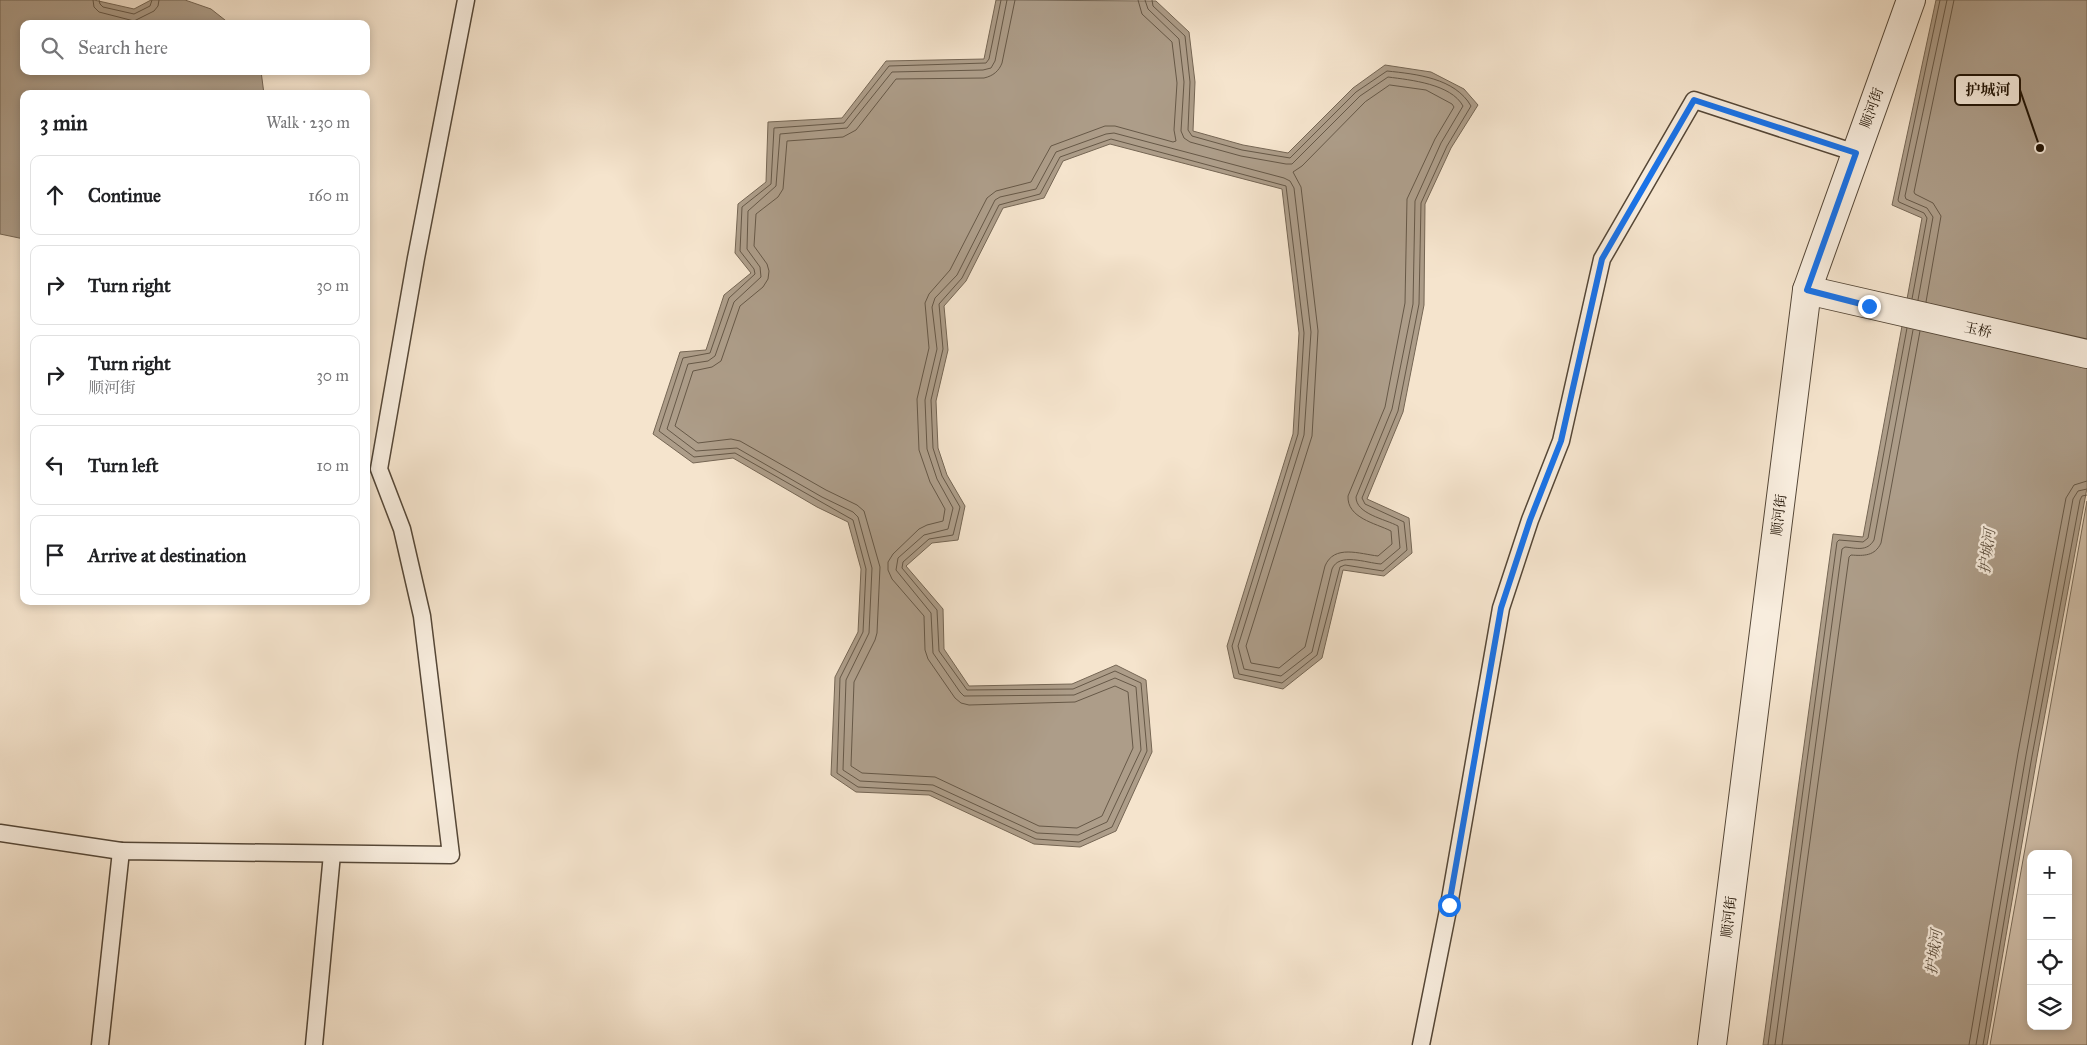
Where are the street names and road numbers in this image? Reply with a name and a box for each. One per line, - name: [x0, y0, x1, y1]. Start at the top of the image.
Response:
- street label: 顺河街: [1857, 85, 1887, 131]
- street label: 玉桥: [1963, 319, 1993, 341]
- street label: 顺河街: [1768, 493, 1790, 537]
- street label: 顺河街: [1718, 895, 1740, 939]

